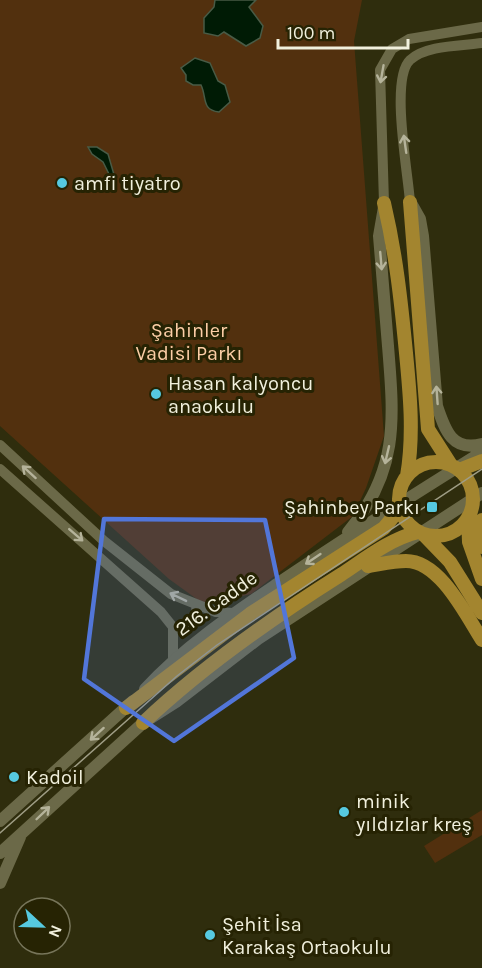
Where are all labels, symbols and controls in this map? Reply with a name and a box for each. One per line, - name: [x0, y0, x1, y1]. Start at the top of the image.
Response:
- scale bar: [278, 12, 408, 50]
- text: 100 m: [287, 22, 335, 44]
- one-way arrow: [376, 64, 387, 83]
- one-way arrow: [399, 134, 410, 154]
- place label: amfi tiyatro: [74, 172, 181, 195]
- marker: amfi tiyatro: [55, 176, 69, 190]
- one-way arrow: [376, 251, 387, 271]
- park label: Şahinler Vadisi Parkı: [135, 319, 243, 365]
- place label: Hasan kalyoncu anaokulu: [168, 372, 313, 418]
- one-way arrow: [431, 386, 442, 406]
- marker: Hasan kalyoncu anaokulu: [149, 387, 163, 401]
- one-way arrow: [381, 445, 393, 464]
- one-way arrow: [21, 465, 36, 479]
- place label: Şahinbey Parkı: [284, 496, 420, 519]
- marker: Şahinbey Parkı: [425, 500, 439, 514]
- one-way arrow: [68, 528, 83, 542]
- one-way arrow: [305, 554, 322, 566]
- street label: 216. Cadde: [171, 566, 262, 641]
- one-way arrow: [169, 590, 187, 602]
- one-way arrow: [90, 727, 105, 741]
- place label: Kadoil: [26, 766, 84, 789]
- marker: Kadoil: [7, 770, 21, 784]
- place label: minik yıldızlar kreş: [355, 790, 472, 836]
- marker: minik yıldızlar kreş: [337, 805, 351, 819]
- one-way arrow: [35, 806, 50, 820]
- north arrow: [12, 896, 72, 956]
- place label: Şehit İsa Karakaş Ortaokulu: [222, 913, 392, 959]
- text: N: [44, 923, 66, 940]
- marker: Şehit İsa Karakaş Ortaokulu: [203, 928, 217, 942]

